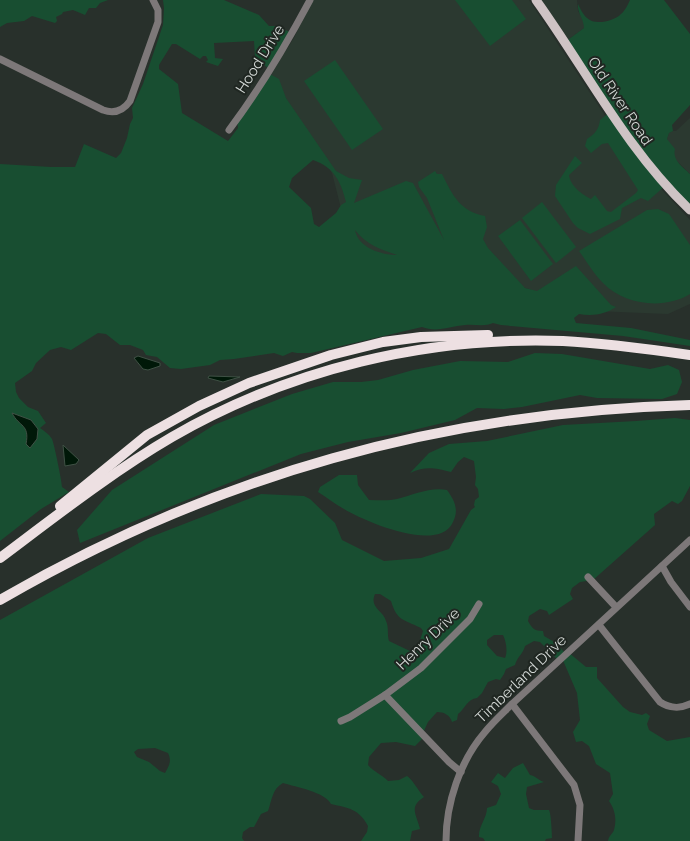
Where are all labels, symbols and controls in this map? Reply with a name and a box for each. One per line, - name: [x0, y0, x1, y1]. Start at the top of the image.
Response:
- street label: Hood Drive: [232, 21, 288, 97]
- street label: Old River Road: [584, 53, 656, 149]
- street label: Henry Drive: [393, 604, 464, 674]
- street label: Timberland Drive: [472, 631, 570, 727]

